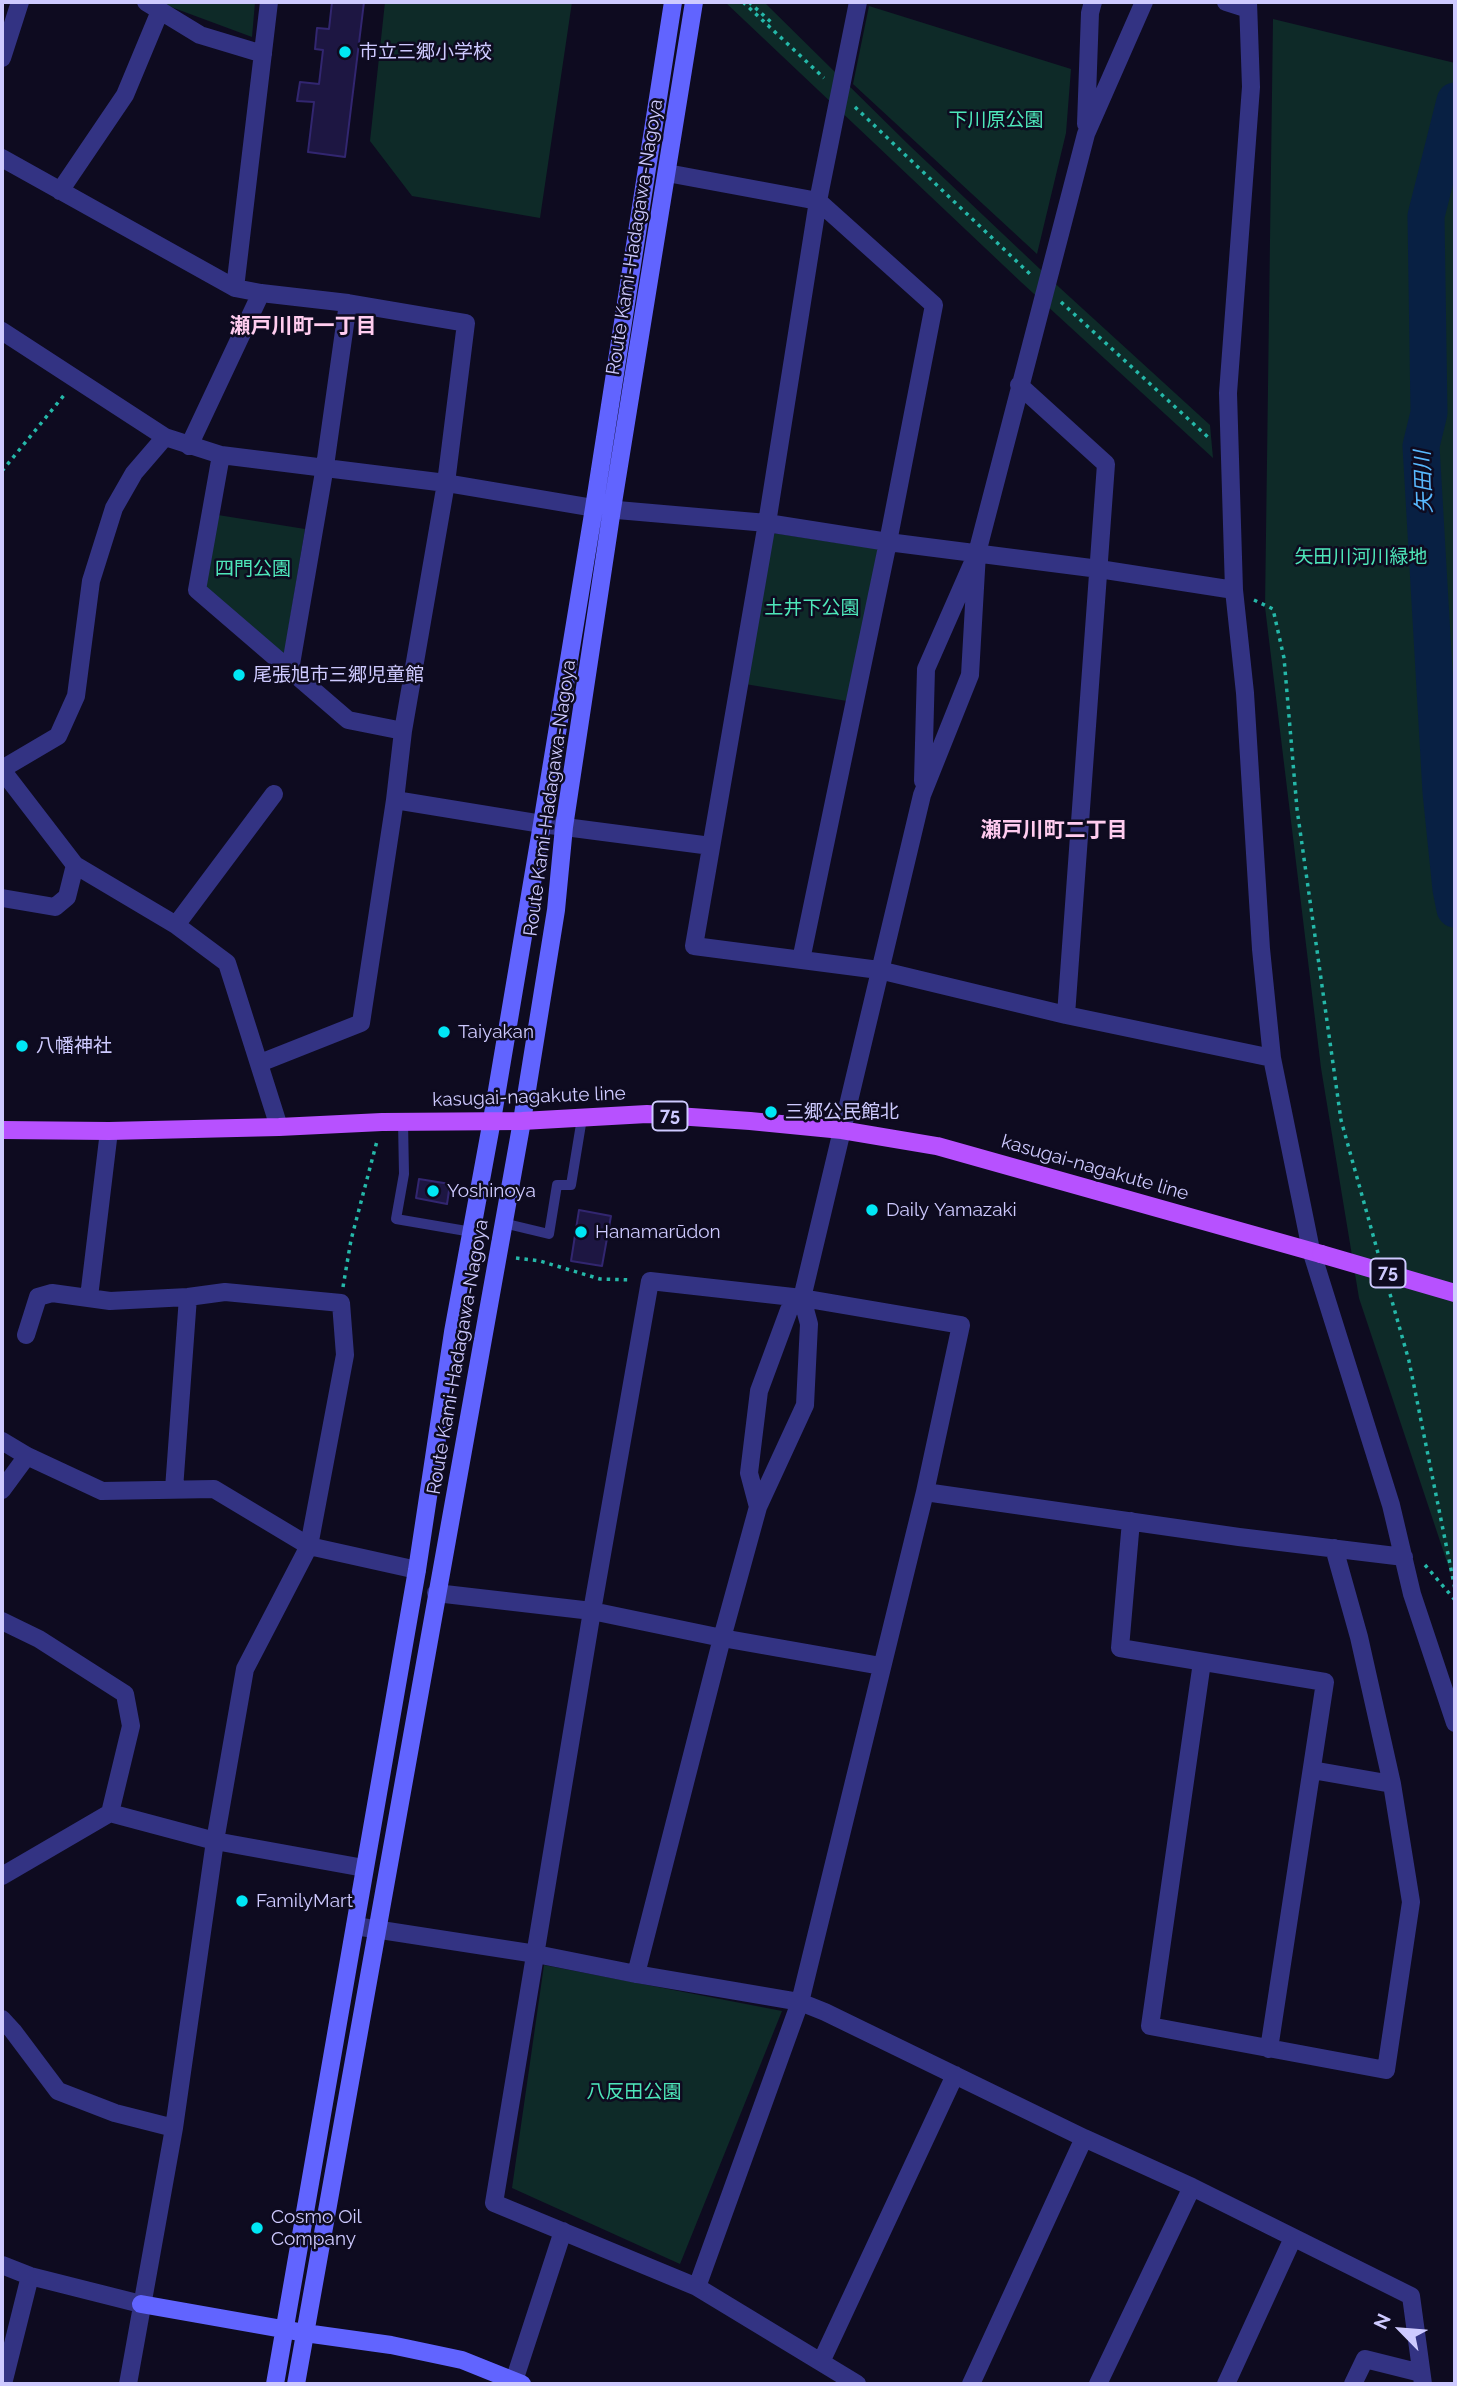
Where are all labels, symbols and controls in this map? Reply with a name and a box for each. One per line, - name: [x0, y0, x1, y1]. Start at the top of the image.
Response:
- place label: 市立三郷小学校: [359, 41, 492, 63]
- marker: 市立三郷小学校: [337, 44, 353, 60]
- street label: Route Kami-Hadagawa-Nagoya: [602, 97, 668, 377]
- park label: 下川原公園: [949, 109, 1043, 131]
- district label: 瀬戸川町一丁目: [230, 314, 376, 340]
- water label: 矢田川: [1410, 450, 1438, 514]
- park label: 矢田川河川緑地: [1295, 546, 1427, 568]
- park label: 四門公園: [215, 558, 291, 580]
- park label: 土井下公園: [765, 597, 859, 619]
- street label: Route Kami-Hadagawa-Nagoya: [519, 658, 581, 938]
- place label: 尾張旭市三郷児童館: [253, 664, 424, 686]
- marker: 尾張旭市三郷児童館: [231, 667, 247, 683]
- district label: 瀬戸川町二丁目: [981, 818, 1127, 844]
- place label: Taiyakan: [458, 1021, 534, 1043]
- marker: Taiyakan: [436, 1024, 452, 1040]
- place label: 八幡神社: [36, 1035, 112, 1057]
- marker: 八幡神社: [14, 1038, 30, 1054]
- street label: kasugai-nagakute line: [432, 1082, 626, 1112]
- road number: 75: [652, 1101, 688, 1130]
- place label: 三郷公民館北: [785, 1101, 899, 1123]
- marker: 三郷公民館北: [763, 1104, 779, 1120]
- street label: kasugai-nagakute line: [999, 1130, 1191, 1206]
- place label: Yoshinoya: [447, 1180, 536, 1202]
- marker: Yoshinoya: [425, 1183, 441, 1199]
- place label: Daily Yamazaki: [886, 1199, 1017, 1221]
- marker: Daily Yamazaki: [864, 1202, 880, 1218]
- street label: Route Kami-Hadagawa-Nagoya: [423, 1218, 493, 1496]
- place label: Hanamarūdon: [595, 1221, 721, 1243]
- marker: Hanamarūdon: [573, 1224, 589, 1240]
- road number: 75: [1370, 1258, 1406, 1288]
- place label: FamilyMart: [256, 1890, 353, 1912]
- marker: FamilyMart: [234, 1893, 250, 1909]
- park label: 八反田公園: [587, 2081, 681, 2103]
- place label: Cosmo Oil Company: [271, 2206, 362, 2250]
- marker: Cosmo Oil Company: [249, 2220, 265, 2236]
- north arrow: [1366, 2295, 1436, 2365]
- text: N: [1369, 2310, 1395, 2332]

